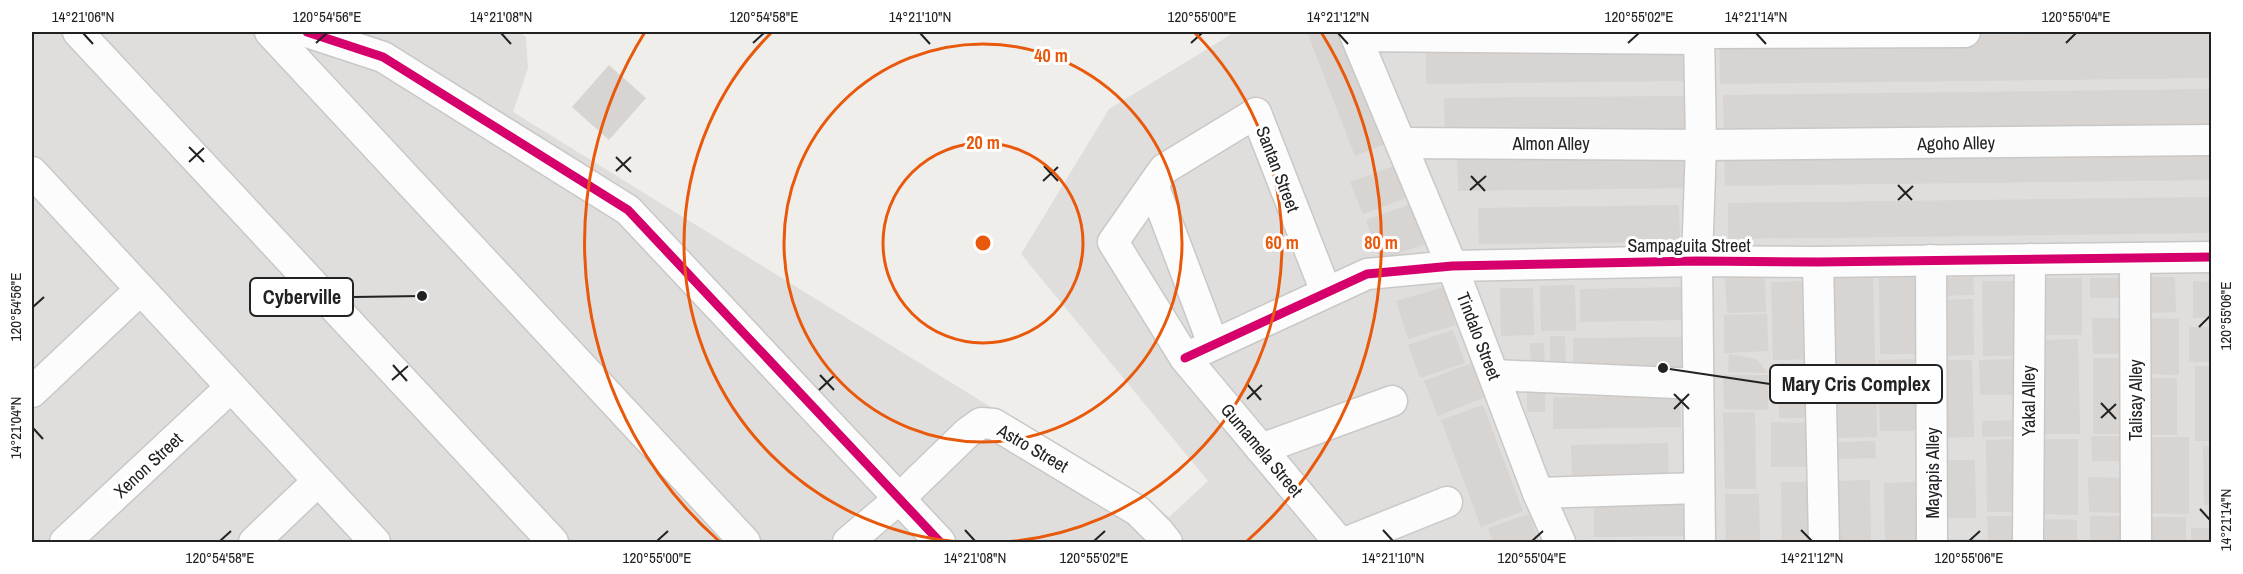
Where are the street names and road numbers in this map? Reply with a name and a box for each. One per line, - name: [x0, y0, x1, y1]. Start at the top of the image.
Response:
- street label: Santan Street: [1250, 122, 1306, 216]
- street label: Agoho Alley: [1916, 130, 1996, 156]
- street label: Almon Alley: [1511, 131, 1590, 156]
- street label: Sampaguita Street: [1627, 233, 1751, 258]
- street label: Tindalo Street: [1451, 288, 1507, 384]
- street label: Talisay Alley: [2123, 359, 2148, 441]
- street label: Yakal Alley: [2016, 365, 2041, 437]
- street label: Gumamela Street: [1215, 398, 1309, 502]
- street label: Astro Street: [992, 417, 1073, 478]
- street label: Xenon Street: [108, 427, 188, 503]
- street label: Mayapis Alley: [1920, 427, 1945, 519]

